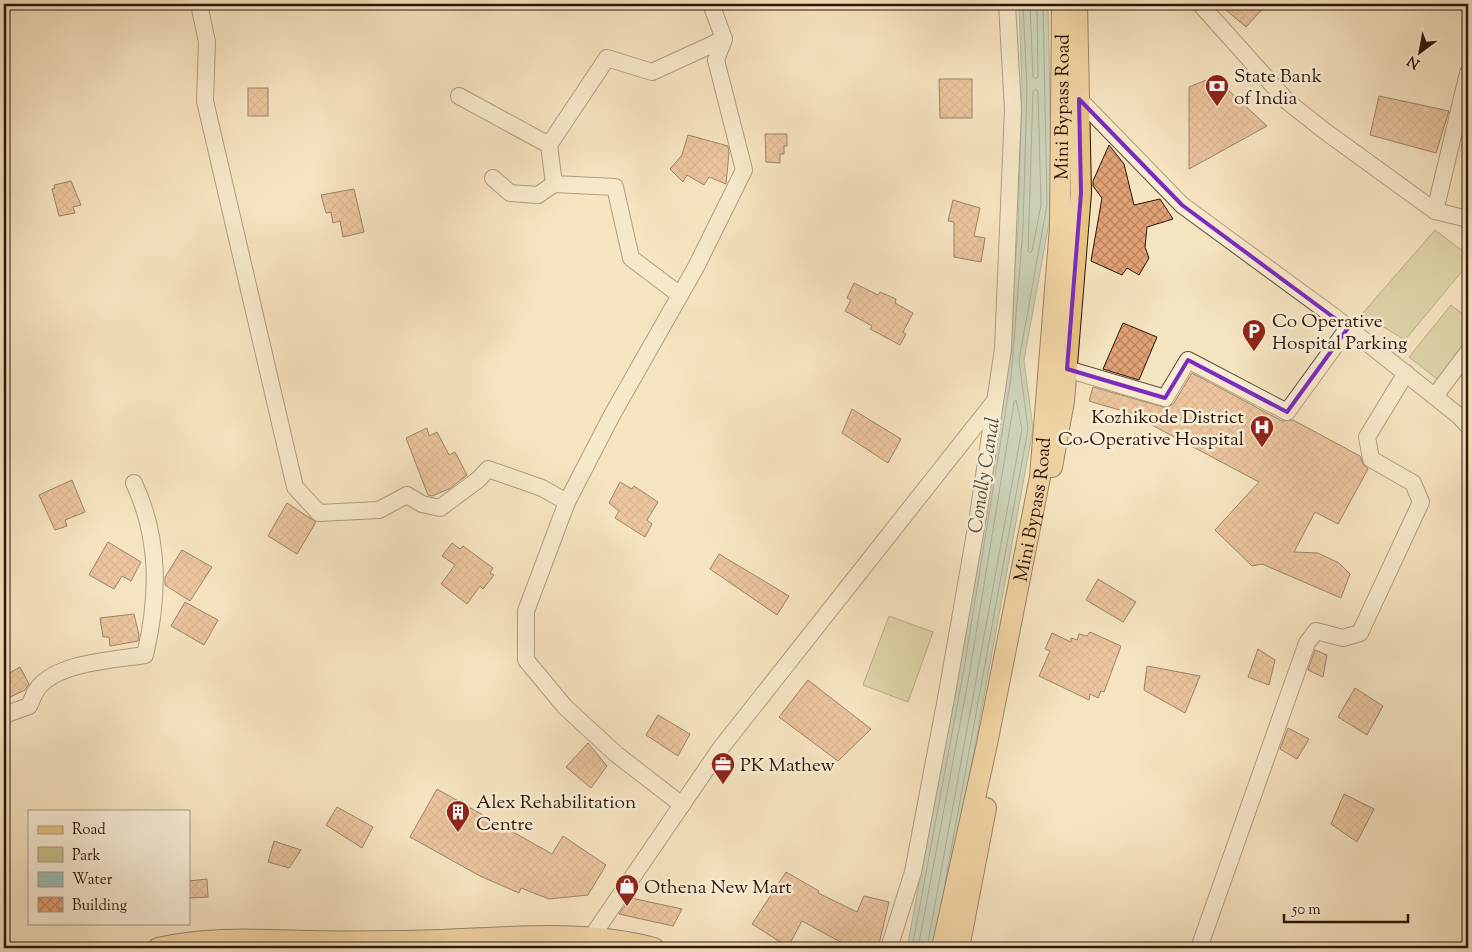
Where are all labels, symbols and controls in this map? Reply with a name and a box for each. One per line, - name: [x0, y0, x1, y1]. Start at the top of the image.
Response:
- north arrow: [1394, 28, 1444, 78]
- street label: Mini Bypass Road: [1049, 34, 1078, 180]
- text: N: [1404, 50, 1424, 73]
- place label: State Bank of India: [1234, 64, 1323, 113]
- bank icon: State Bank of India: [1204, 73, 1230, 107]
- place label: Co Operative Hospital Parking: [1272, 309, 1407, 358]
- parking icon: Co Operative Hospital Parking: [1241, 318, 1267, 352]
- place label: Kozhikode District Co-Operative Hospital: [1058, 405, 1244, 454]
- hospital icon: Kozhikode District Co-Operative Hospital: [1249, 414, 1275, 448]
- water label: Conolly Canal: [962, 415, 1009, 536]
- street label: Mini Bypass Road: [1009, 436, 1059, 584]
- office icon: PK Mathew: [710, 751, 736, 785]
- place label: PK Mathew: [740, 753, 835, 780]
- place label: Alex Rehabilitation Centre: [476, 790, 636, 839]
- building icon: Alex Rehabilitation Centre: [445, 799, 471, 833]
- legend: [28, 810, 190, 924]
- text: Road: [72, 820, 106, 841]
- text: Park: [72, 846, 101, 867]
- text: Water: [72, 870, 113, 891]
- shop icon: Othena New Mart: [614, 873, 640, 907]
- place label: Othena New Mart: [644, 875, 792, 902]
- scale bar: [1284, 892, 1408, 924]
- text: Building: [72, 896, 127, 917]
- text: 50 m: [1291, 900, 1321, 921]

